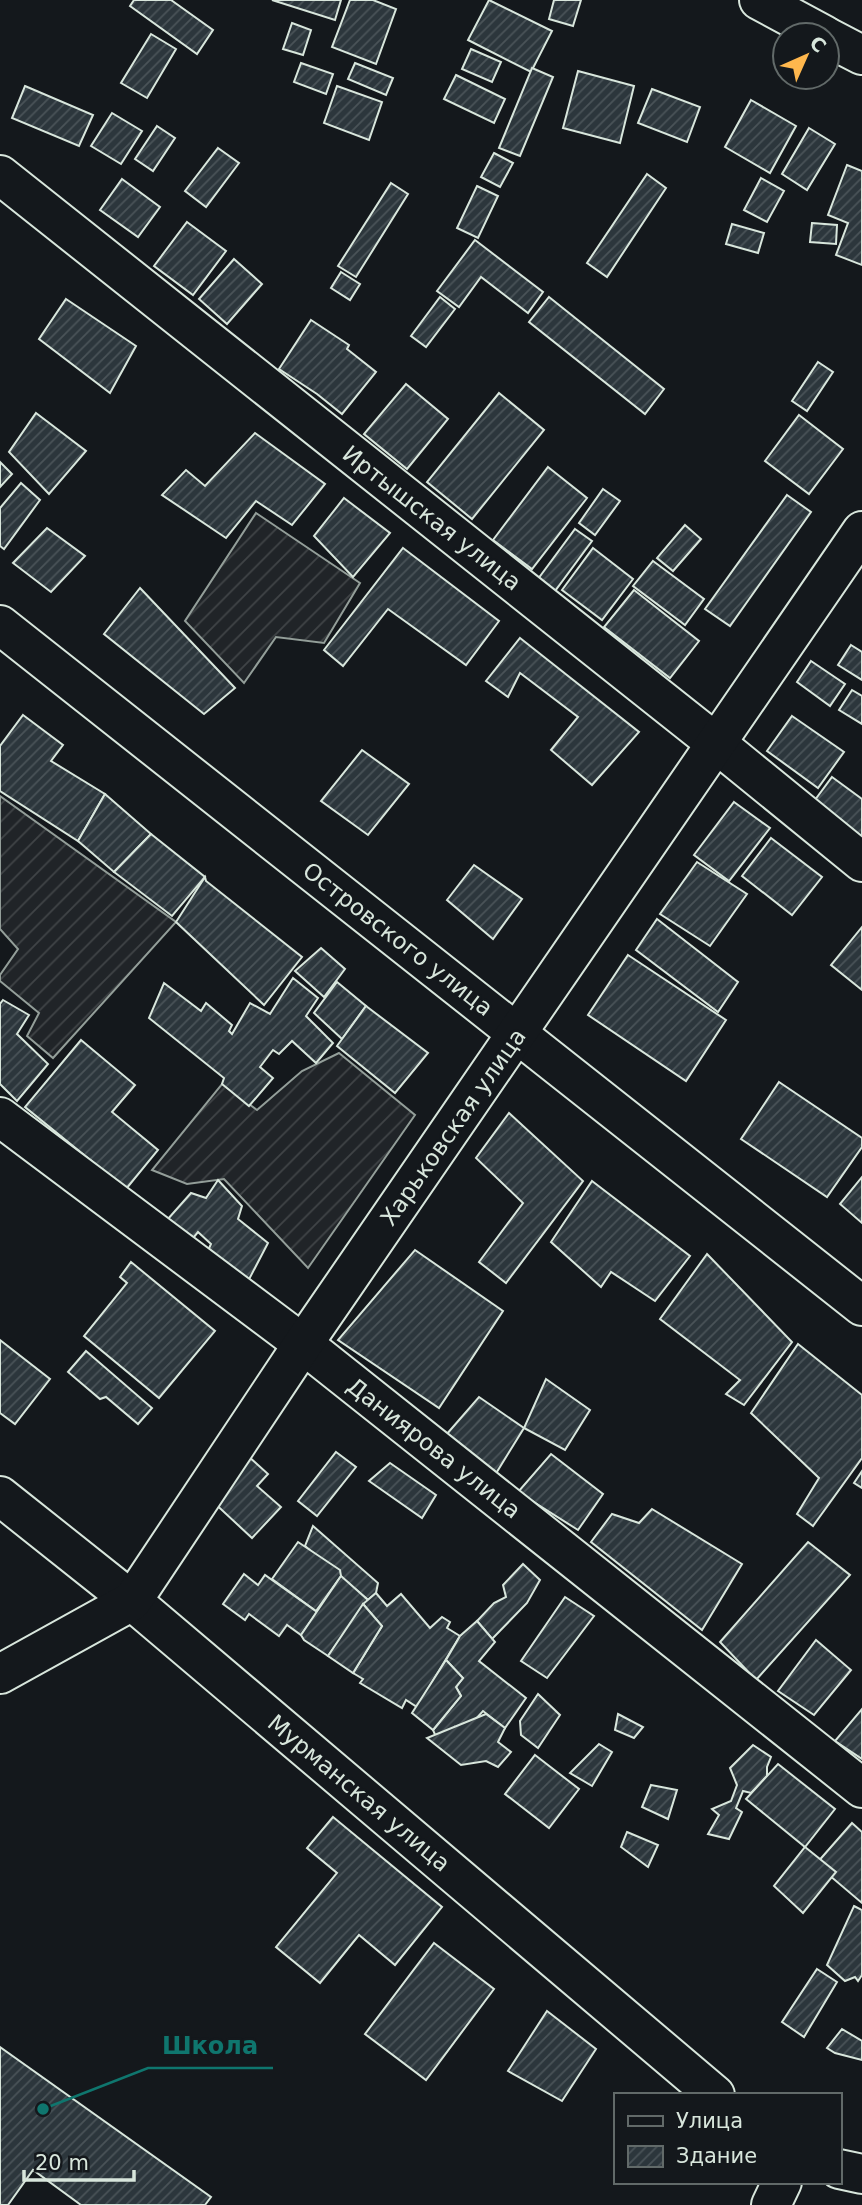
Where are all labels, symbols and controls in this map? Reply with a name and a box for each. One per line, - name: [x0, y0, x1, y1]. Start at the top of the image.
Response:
- north arrow: [771, 21, 841, 91]
- text: С: [805, 31, 831, 57]
- street label: Иртышская улица: [338, 440, 526, 596]
- street label: Островского улица: [298, 857, 498, 1021]
- street label: Харьковская улица: [375, 1024, 531, 1230]
- street label: Даниярова улица: [342, 1372, 526, 1524]
- street label: Мурманская улица: [263, 1709, 455, 1877]
- callout: Школа: [148, 2023, 273, 2068]
- text: Школа: [162, 2032, 258, 2060]
- legend: [614, 2093, 841, 2184]
- text: Улица: [676, 2109, 743, 2133]
- scale bar: [24, 2138, 135, 2182]
- text: Здание: [676, 2144, 757, 2168]
- text: 20 m: [35, 2151, 89, 2175]

